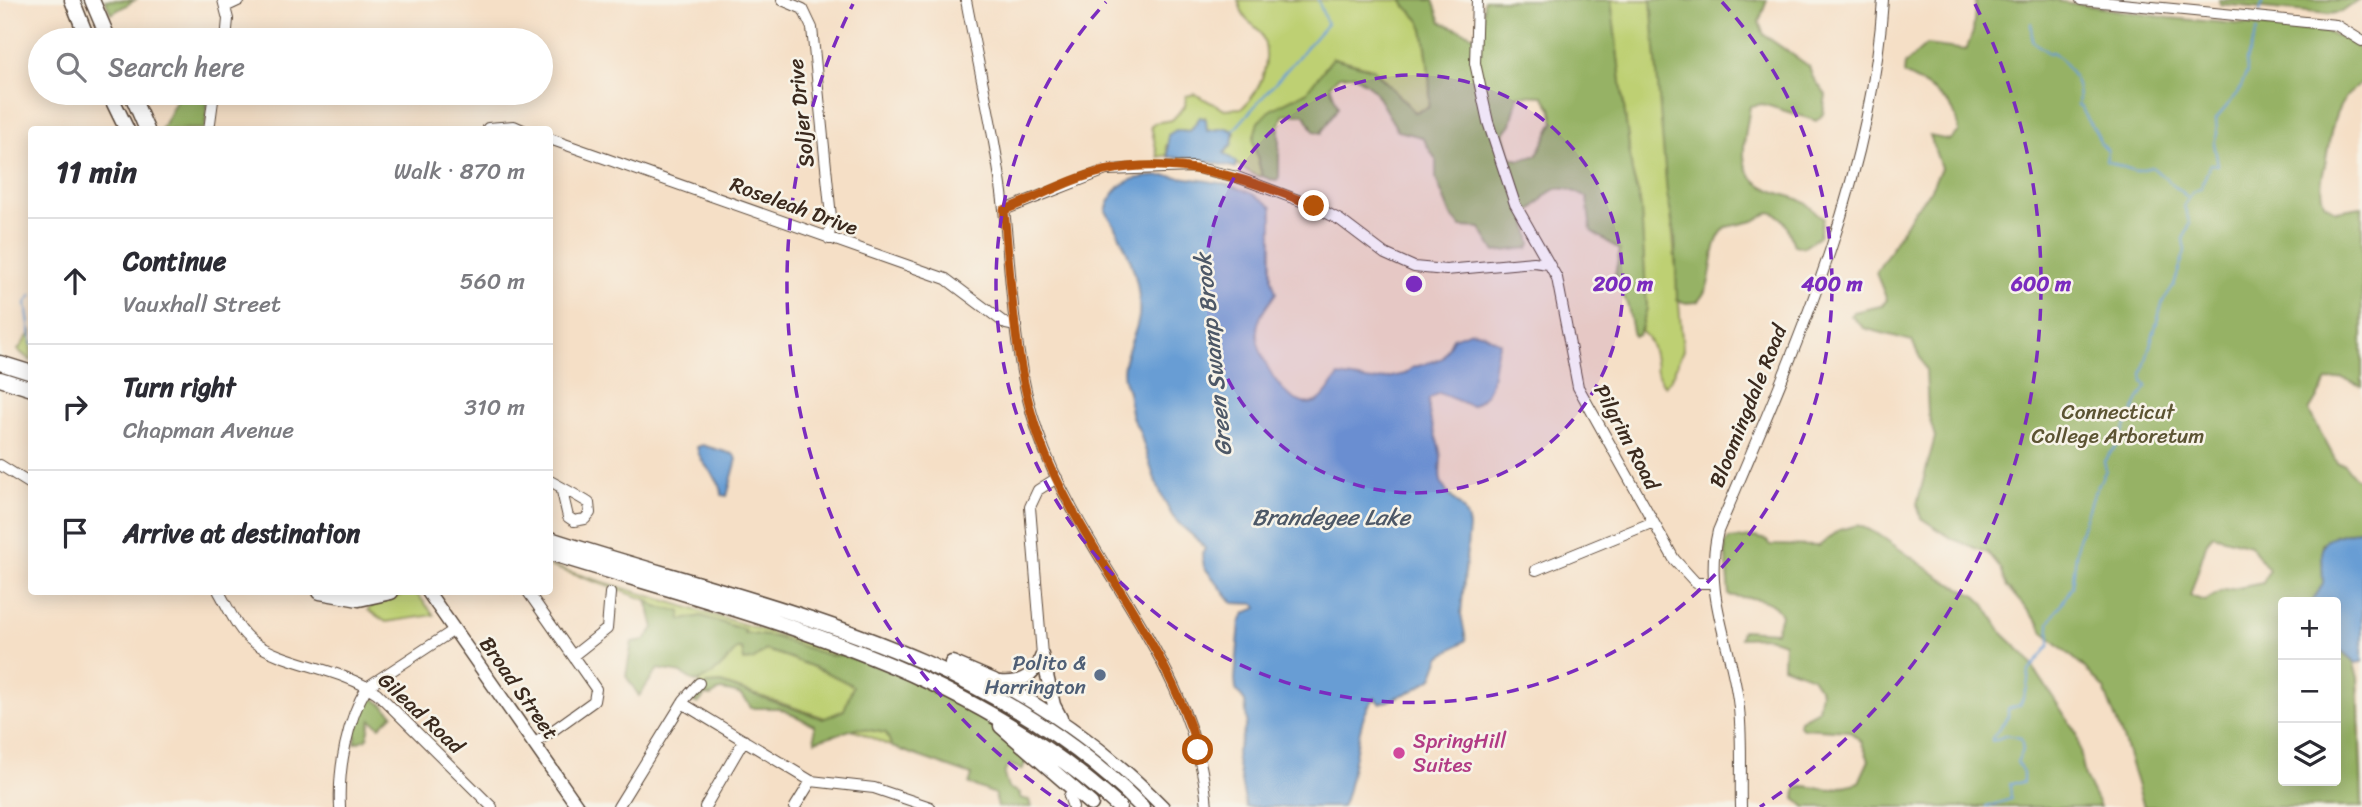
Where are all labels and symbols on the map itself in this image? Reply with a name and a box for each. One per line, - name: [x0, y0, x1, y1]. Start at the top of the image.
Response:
- street label: Soljer Drive: [776, 57, 826, 169]
- street label: Roseleah Drive: [725, 165, 863, 247]
- route end: [1298, 190, 1329, 221]
- water label: Green Swamp Brook: [1182, 249, 1245, 458]
- text: 200 m: [1592, 265, 1654, 303]
- text: 400 m: [1800, 265, 1863, 303]
- text: 600 m: [2010, 265, 2072, 303]
- centre of rings: [1402, 272, 1426, 296]
- street label: Bloomingdale Road: [1698, 317, 1799, 493]
- street label: Pilgrim Road: [1583, 377, 1672, 499]
- park label: Connecticut College Arboretum: [2032, 393, 2204, 455]
- water label: Brandegee Lake: [1252, 497, 1412, 538]
- street label: Broad Street: [469, 628, 569, 748]
- place label: Polito & Harrington: [985, 644, 1086, 706]
- street label: Gilead Road: [369, 662, 475, 765]
- marker: Polito & Harrington: [1092, 667, 1108, 683]
- place label: SpringHill Suites: [1413, 722, 1507, 784]
- route start: [1182, 734, 1213, 765]
- marker: SpringHill Suites: [1391, 745, 1407, 761]

